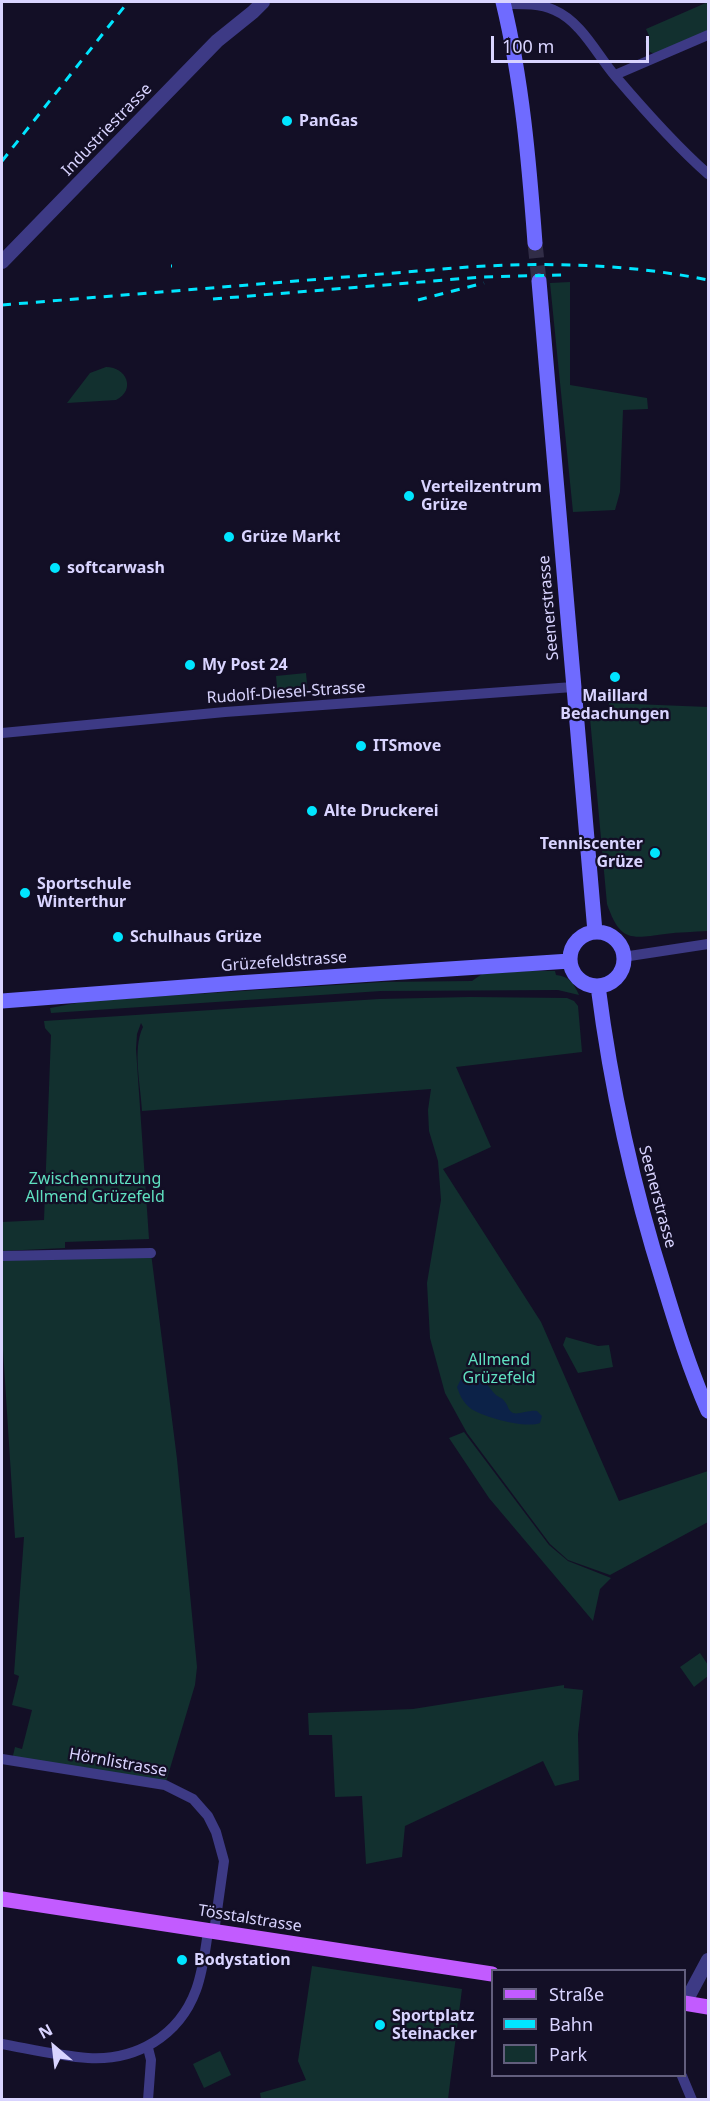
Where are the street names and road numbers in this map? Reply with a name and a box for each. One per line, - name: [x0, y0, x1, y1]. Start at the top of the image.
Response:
- street label: Industriestrasse: [58, 80, 156, 180]
- street label: Seenerstrasse: [535, 555, 563, 661]
- street label: Rudolf-Diesel-Strasse: [206, 678, 366, 708]
- street label: Grüzefeldstrasse: [220, 948, 348, 976]
- street label: Seenerstrasse: [634, 1144, 680, 1250]
- street label: Hörnlistrasse: [67, 1745, 169, 1781]
- street label: Tösstalstrasse: [197, 1901, 303, 1937]

